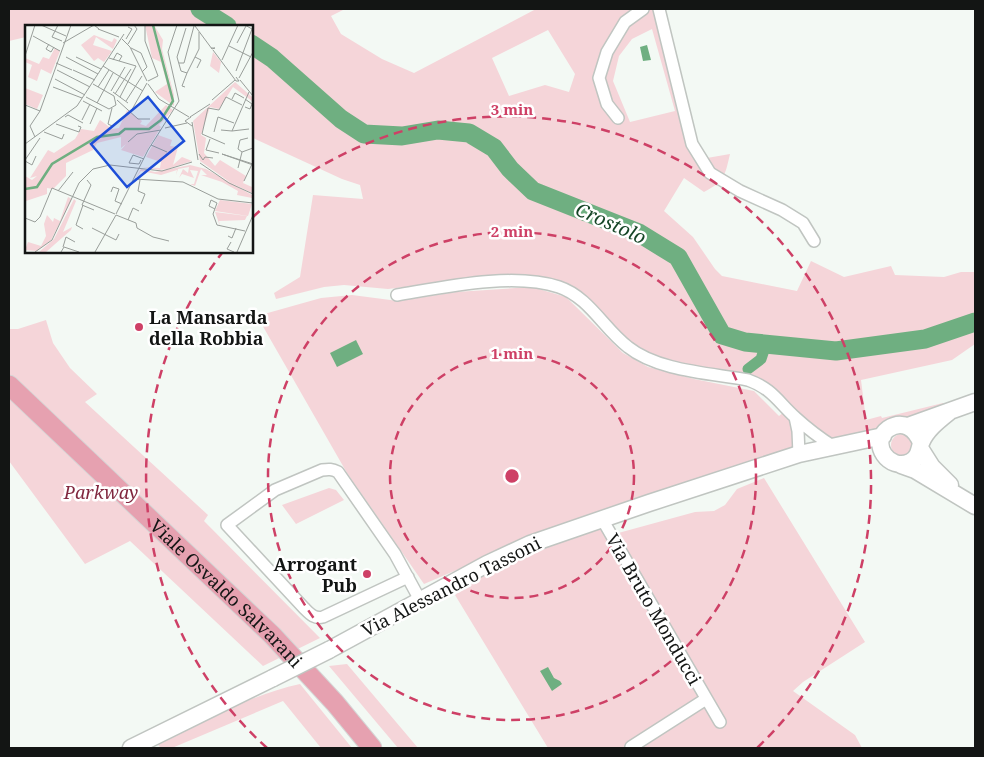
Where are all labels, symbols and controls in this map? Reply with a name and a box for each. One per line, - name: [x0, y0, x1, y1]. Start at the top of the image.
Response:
- inset map: [25, 25, 252, 252]
- text: 3 min: [491, 99, 533, 119]
- water label: Crostolo: [572, 196, 651, 250]
- text: 2 min: [491, 221, 533, 241]
- place label: La Mansarda della Robbia: [149, 305, 268, 350]
- marker: La Mansarda della Robbia: [133, 321, 145, 333]
- text: 1 min: [491, 343, 533, 363]
- centre of rings: [503, 467, 521, 485]
- park label: Parkway: [63, 480, 138, 504]
- street label: Viale Osvaldo Salvarani: [145, 514, 308, 673]
- street label: Via Bruto Monducci: [601, 529, 707, 689]
- street label: Via Alessandro Tassoni: [357, 530, 545, 642]
- place label: Arrogant Pub: [273, 552, 357, 597]
- marker: Arrogant Pub: [361, 568, 373, 580]

